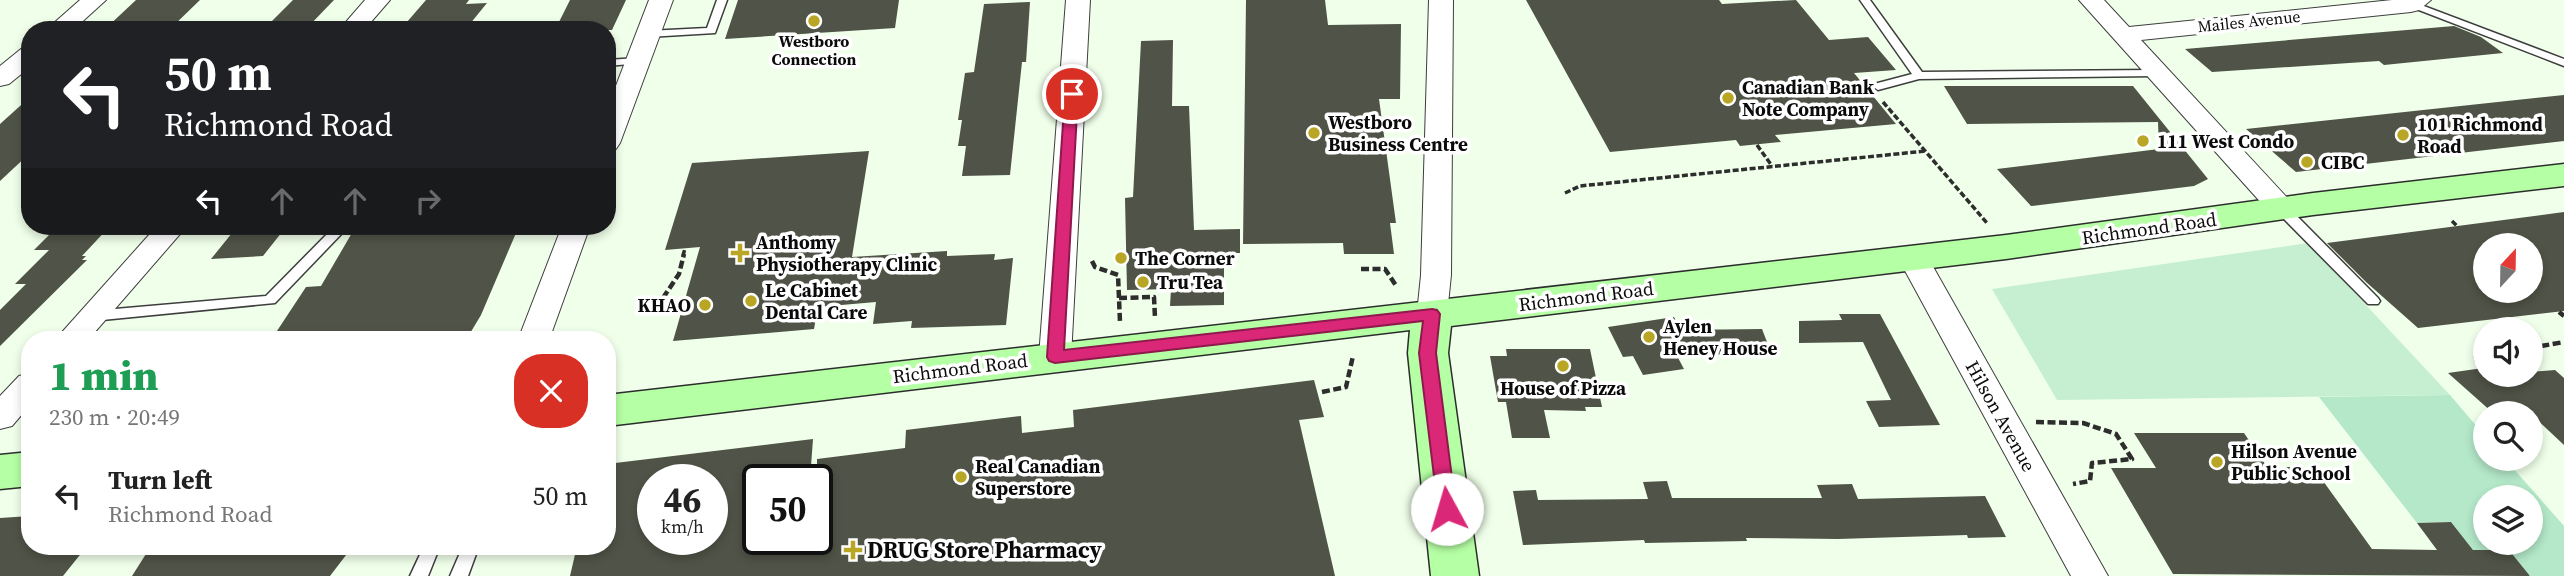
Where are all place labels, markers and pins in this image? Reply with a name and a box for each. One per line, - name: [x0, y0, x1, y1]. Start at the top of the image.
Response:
- marker: Westboro Connection: [806, 13, 822, 29]
- place label: Westboro Connection: [772, 30, 857, 70]
- pin: [1042, 64, 1102, 124]
- place label: Canadian Bank Note Company: [1742, 74, 1875, 122]
- marker: Canadian Bank Note Company: [1720, 90, 1736, 106]
- place label: Westboro Business Centre: [1328, 109, 1468, 157]
- place label: 101 Richmond Road: [2417, 111, 2543, 159]
- marker: Westboro Business Centre: [1306, 125, 1322, 141]
- marker: 101 Richmond Road: [2395, 127, 2411, 143]
- place label: 111 West Condo: [2157, 128, 2295, 154]
- marker: 111 West Condo: [2135, 133, 2151, 149]
- place label: CIBC: [2321, 149, 2365, 175]
- marker: CIBC: [2299, 154, 2315, 170]
- place label: Anthomy Physiotherapy Clinic: [756, 229, 937, 277]
- marker: Anthomy Physiotherapy Clinic: [730, 243, 750, 263]
- place label: The Corner: [1135, 245, 1235, 271]
- marker: The Corner: [1113, 250, 1129, 266]
- place label: Tru Tea: [1157, 269, 1224, 295]
- marker: Tru Tea: [1135, 274, 1151, 290]
- place label: Le Cabinet Dental Care: [765, 277, 867, 325]
- place label: KHAO: [638, 292, 691, 318]
- marker: Le Cabinet Dental Care: [743, 293, 759, 309]
- marker: KHAO: [697, 297, 713, 313]
- place label: Aylen Heney House: [1663, 313, 1778, 361]
- marker: Aylen Heney House: [1641, 329, 1657, 345]
- marker: House of Pizza: [1555, 358, 1571, 374]
- place label: House of Pizza: [1500, 375, 1627, 401]
- place label: Hilson Avenue Public School: [2231, 438, 2357, 486]
- place label: Real Canadian Superstore: [975, 453, 1101, 501]
- marker: Hilson Avenue Public School: [2209, 454, 2225, 470]
- marker: Real Canadian Superstore: [953, 469, 969, 485]
- place label: DRUG Store Pharmacy: [867, 534, 1103, 566]
- marker: DRUG Store Pharmacy: [845, 542, 861, 558]

